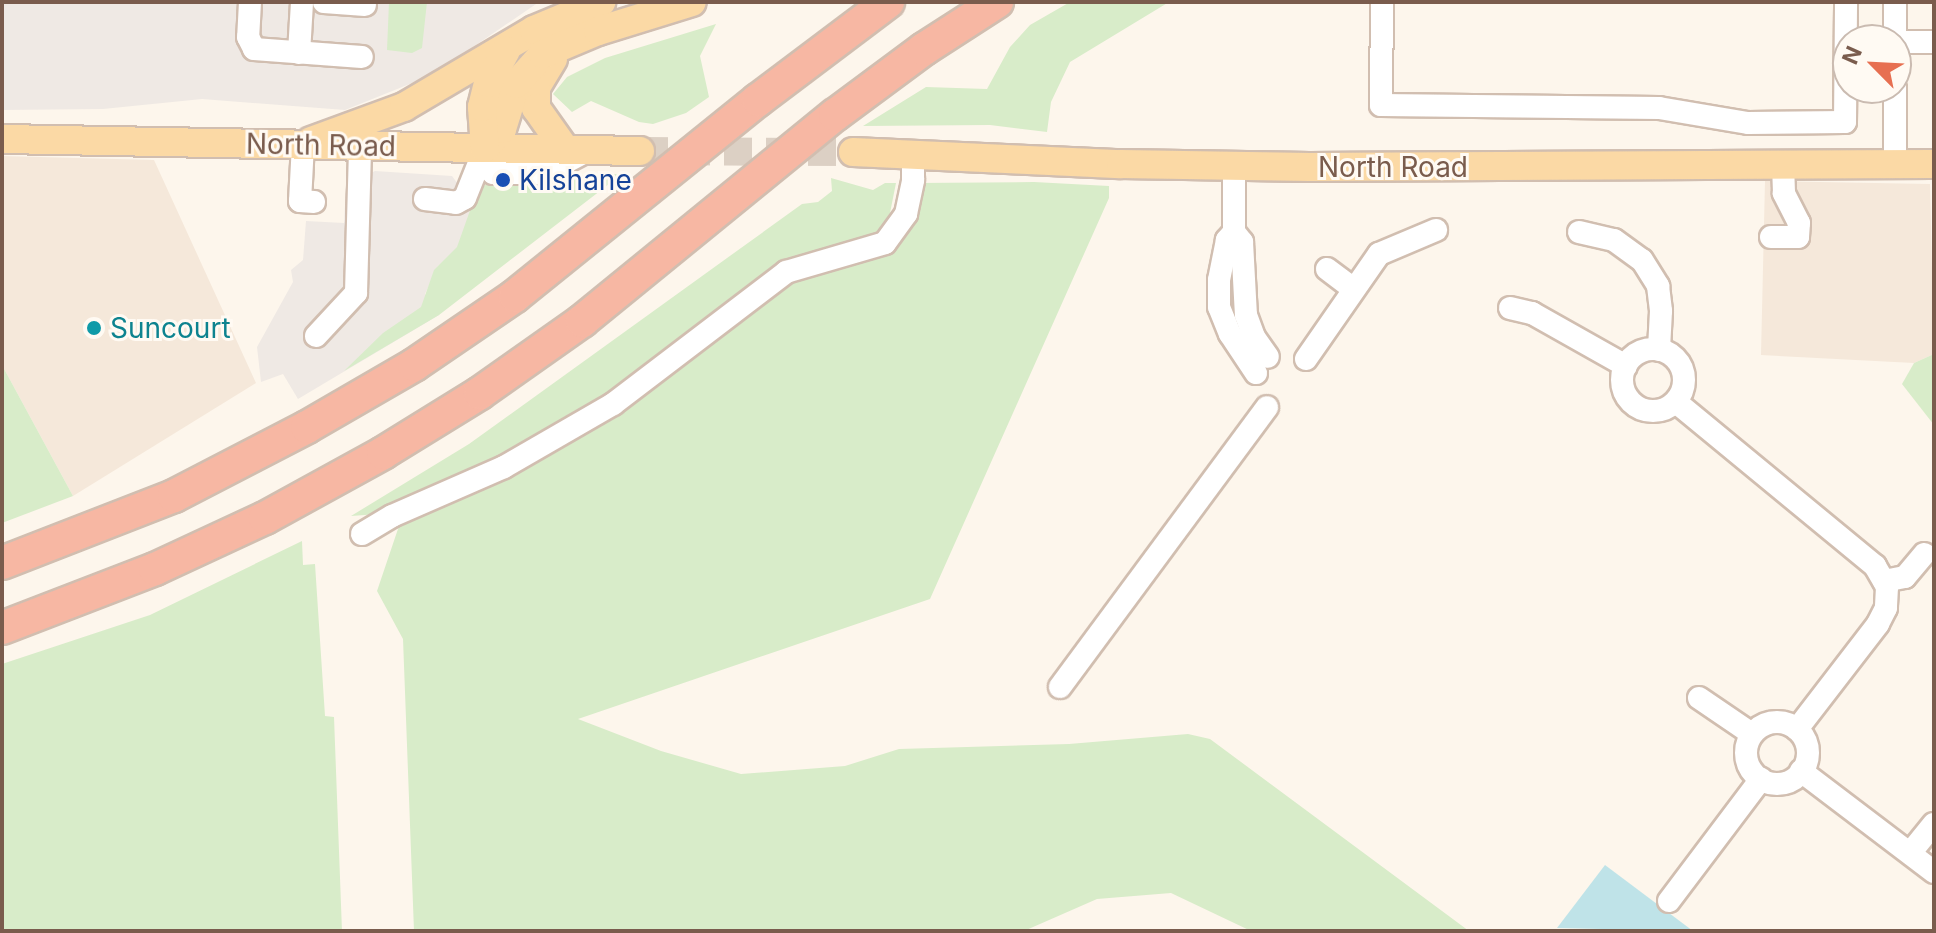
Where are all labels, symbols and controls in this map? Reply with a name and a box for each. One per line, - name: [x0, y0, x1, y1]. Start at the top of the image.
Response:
- north arrow: [1832, 24, 1912, 104]
- text: N: [1837, 42, 1867, 68]
- street label: North Road: [246, 127, 396, 163]
- street label: North Road: [1318, 150, 1468, 184]
- place label: Kilshane: [519, 163, 632, 197]
- marker: Kilshane: [494, 171, 512, 189]
- place label: Suncourt: [110, 311, 231, 345]
- marker: Suncourt: [85, 319, 103, 337]

